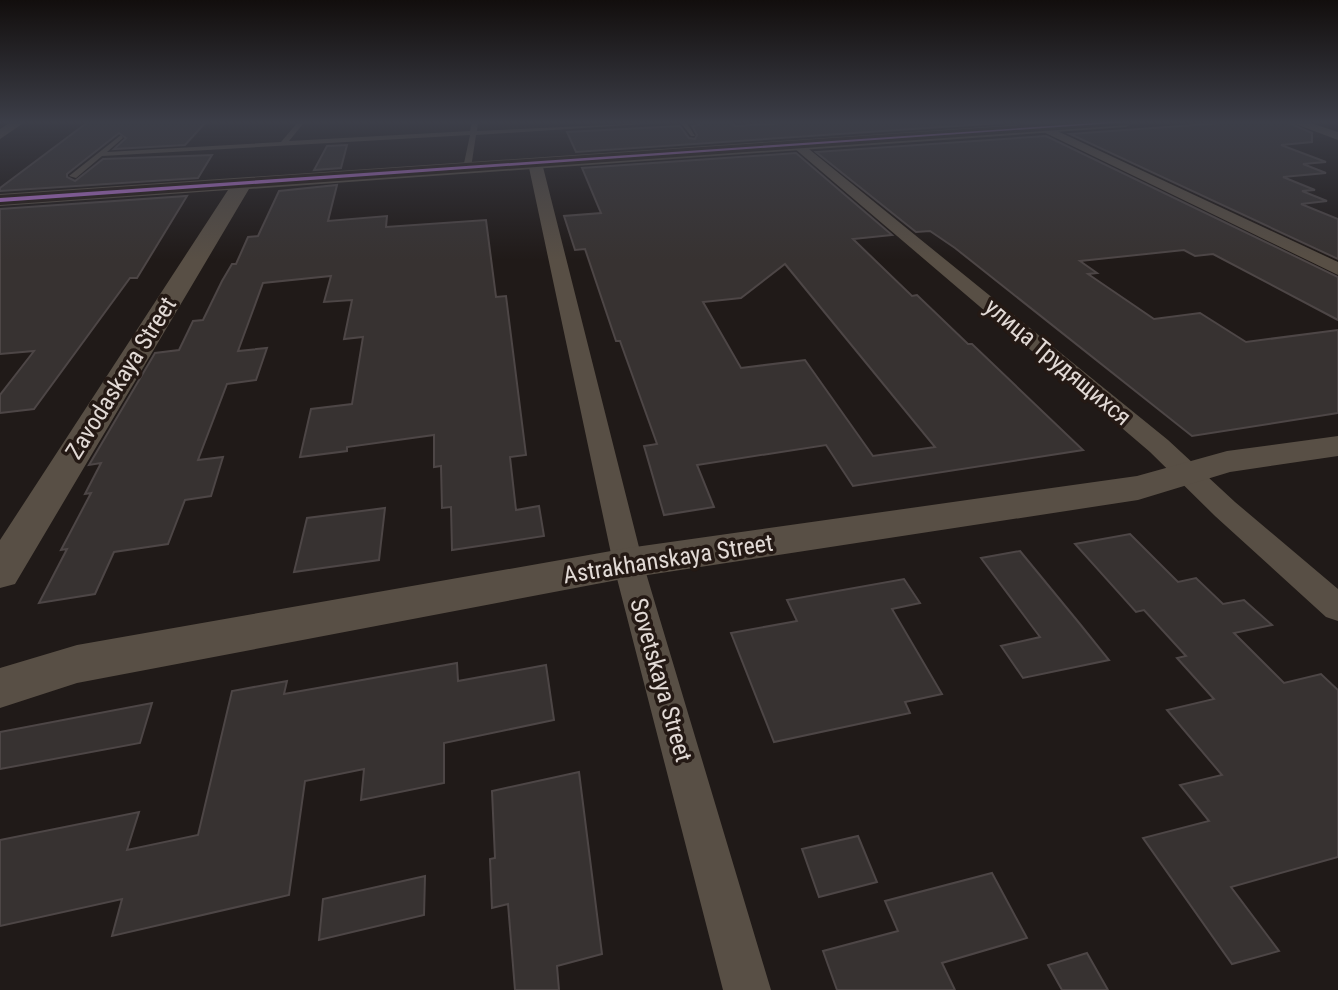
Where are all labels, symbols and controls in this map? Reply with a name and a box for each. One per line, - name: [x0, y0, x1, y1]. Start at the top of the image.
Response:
- street label: Zavodaskaya Street: [60, 292, 182, 464]
- street label: улица Трудящихся: [979, 293, 1137, 431]
- street label: Astrakhanskaya Street: [561, 529, 775, 589]
- street label: Sovetskaya Street: [624, 595, 698, 765]

